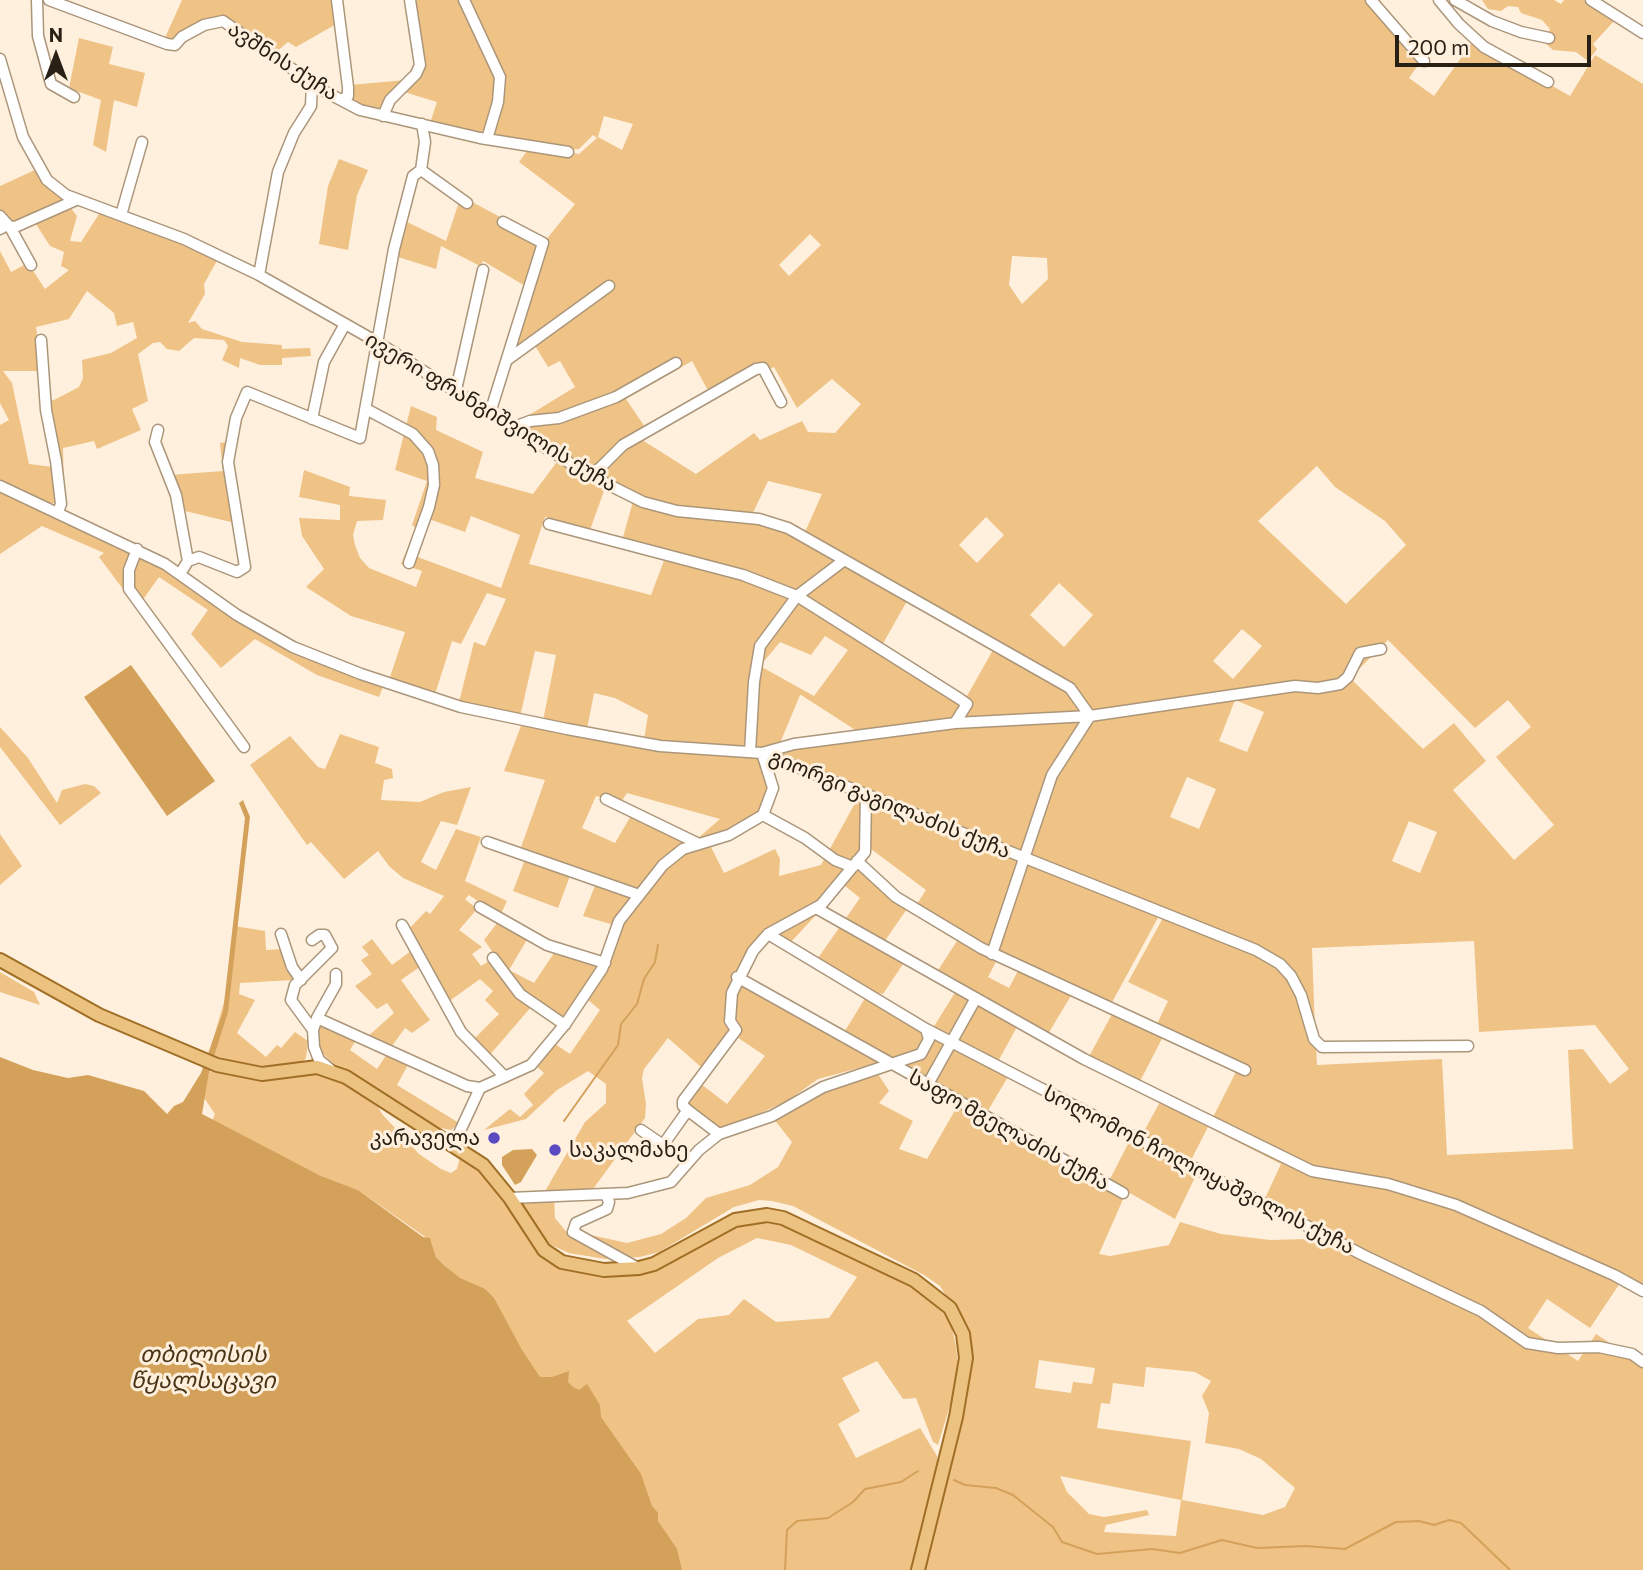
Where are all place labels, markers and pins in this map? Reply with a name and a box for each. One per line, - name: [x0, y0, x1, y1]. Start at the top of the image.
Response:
- place label: კარაველა: [370, 1125, 480, 1151]
- marker: კარაველა: [486, 1130, 502, 1146]
- place label: საკალმახე: [569, 1137, 689, 1163]
- marker: საკალმახე: [547, 1142, 563, 1158]

